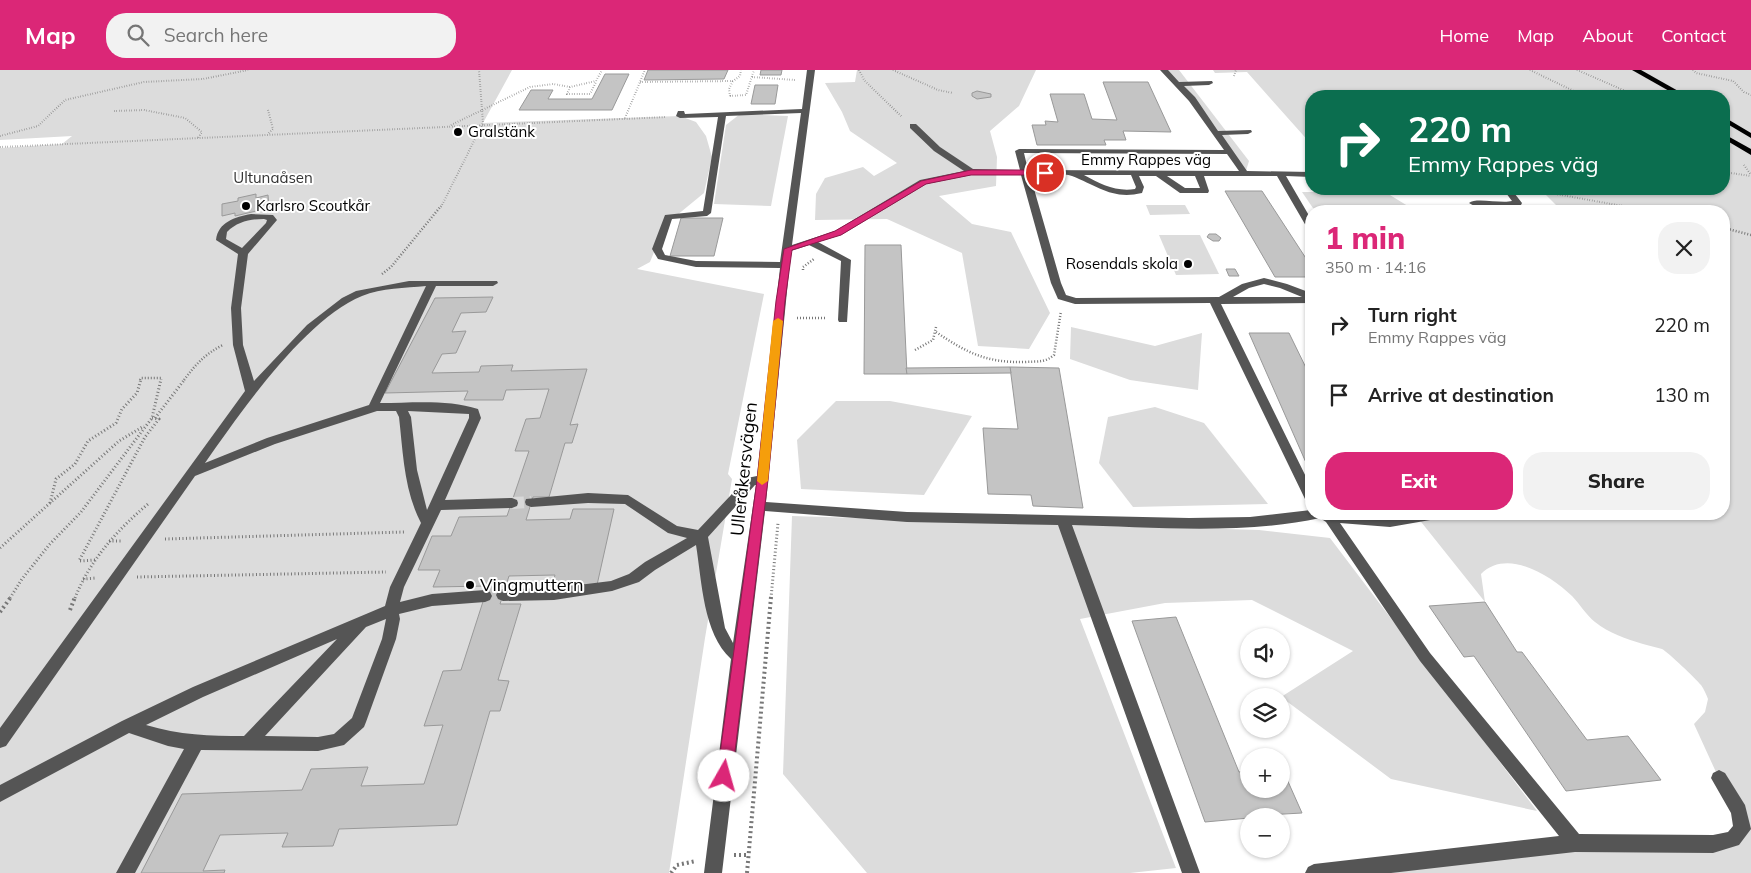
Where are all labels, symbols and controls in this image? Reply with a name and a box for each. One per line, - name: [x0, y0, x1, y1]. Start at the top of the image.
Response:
- search box: [106, 13, 456, 58]
- text: Map: [25, 20, 76, 50]
- icon: search: [124, 21, 152, 49]
- text: Search here: [164, 23, 268, 47]
- text: Home: [1439, 24, 1489, 47]
- text: Map: [1517, 24, 1554, 47]
- text: About: [1582, 24, 1633, 47]
- text: Contact: [1661, 24, 1726, 47]
- text: 220 m: [1408, 107, 1512, 151]
- icon: right: [1325, 110, 1390, 175]
- place label: Gralstänk: [468, 122, 535, 141]
- marker: Gralstänk: [452, 126, 464, 138]
- street label: Emmy Rappes väg: [1081, 150, 1211, 169]
- text: Emmy Rappes väg: [1408, 150, 1598, 178]
- pin: [1024, 152, 1066, 194]
- icon: arrive: [1031, 159, 1059, 187]
- park label: Ultunaåsen: [233, 168, 313, 187]
- place label: Karlsro Scoutkår: [256, 196, 371, 215]
- marker: Karlsro Scoutkår: [240, 200, 252, 212]
- text: 1 min: [1325, 219, 1405, 257]
- button: close: [1658, 222, 1710, 274]
- place label: Rosendals skola: [1066, 254, 1178, 273]
- text: 350 m · 14:16: [1325, 257, 1426, 277]
- marker: Rosendals skola: [1182, 258, 1194, 270]
- text: Turn right: [1368, 303, 1457, 327]
- icon: right: [1325, 311, 1353, 339]
- text: 220 m: [1654, 313, 1710, 337]
- text: Emmy Rappes väg: [1368, 327, 1507, 347]
- icon: arrive: [1325, 381, 1353, 409]
- text: Arrive at destination: [1368, 383, 1554, 407]
- text: 130 m: [1654, 383, 1710, 407]
- street label: Ulleråkersvägen: [725, 401, 762, 537]
- button: Exit: [1325, 452, 1513, 510]
- button: Share: [1523, 452, 1710, 510]
- place label: Vingmuttern: [480, 573, 584, 596]
- marker: Vingmuttern: [464, 579, 476, 591]
- map controls: [1240, 628, 1290, 858]
- button: sound: [1240, 628, 1290, 678]
- button: layers: [1240, 688, 1290, 738]
- button: +: [1240, 748, 1290, 798]
- position arrow: [697, 749, 749, 801]
- button: −: [1240, 808, 1290, 858]

